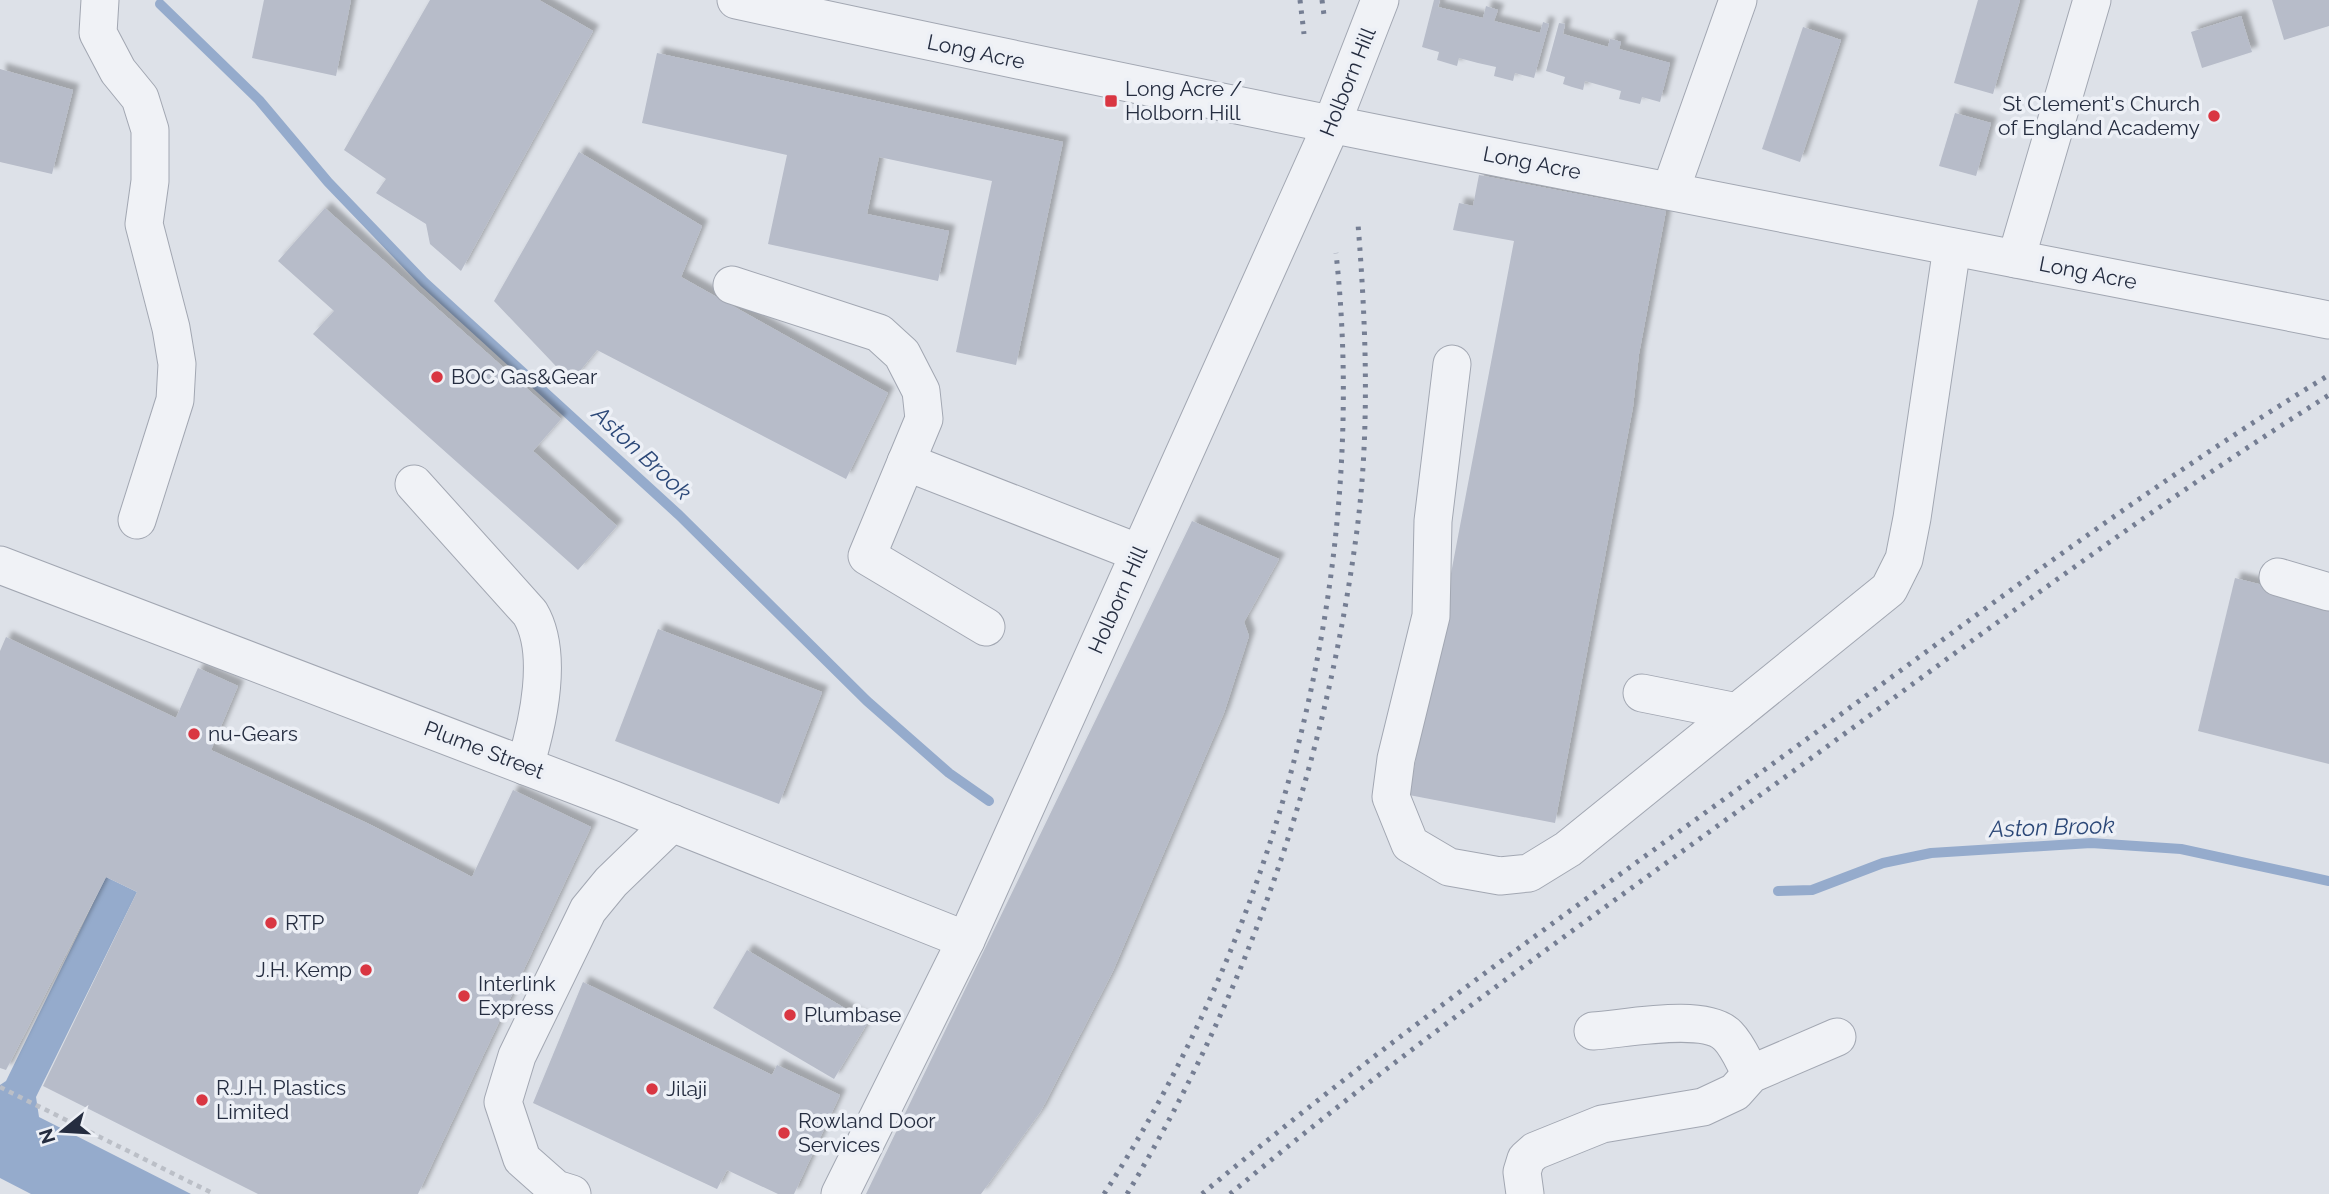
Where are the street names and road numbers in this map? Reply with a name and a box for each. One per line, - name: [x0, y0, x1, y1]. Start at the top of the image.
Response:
- street label: Holborn Hill: [1314, 23, 1381, 140]
- street label: Long Acre: [925, 29, 1027, 74]
- street label: Long Acre: [1481, 141, 1583, 184]
- street label: Long Acre: [2037, 251, 2139, 294]
- street label: Holborn Hill: [1083, 542, 1153, 658]
- street label: Plume Street: [421, 715, 548, 784]

